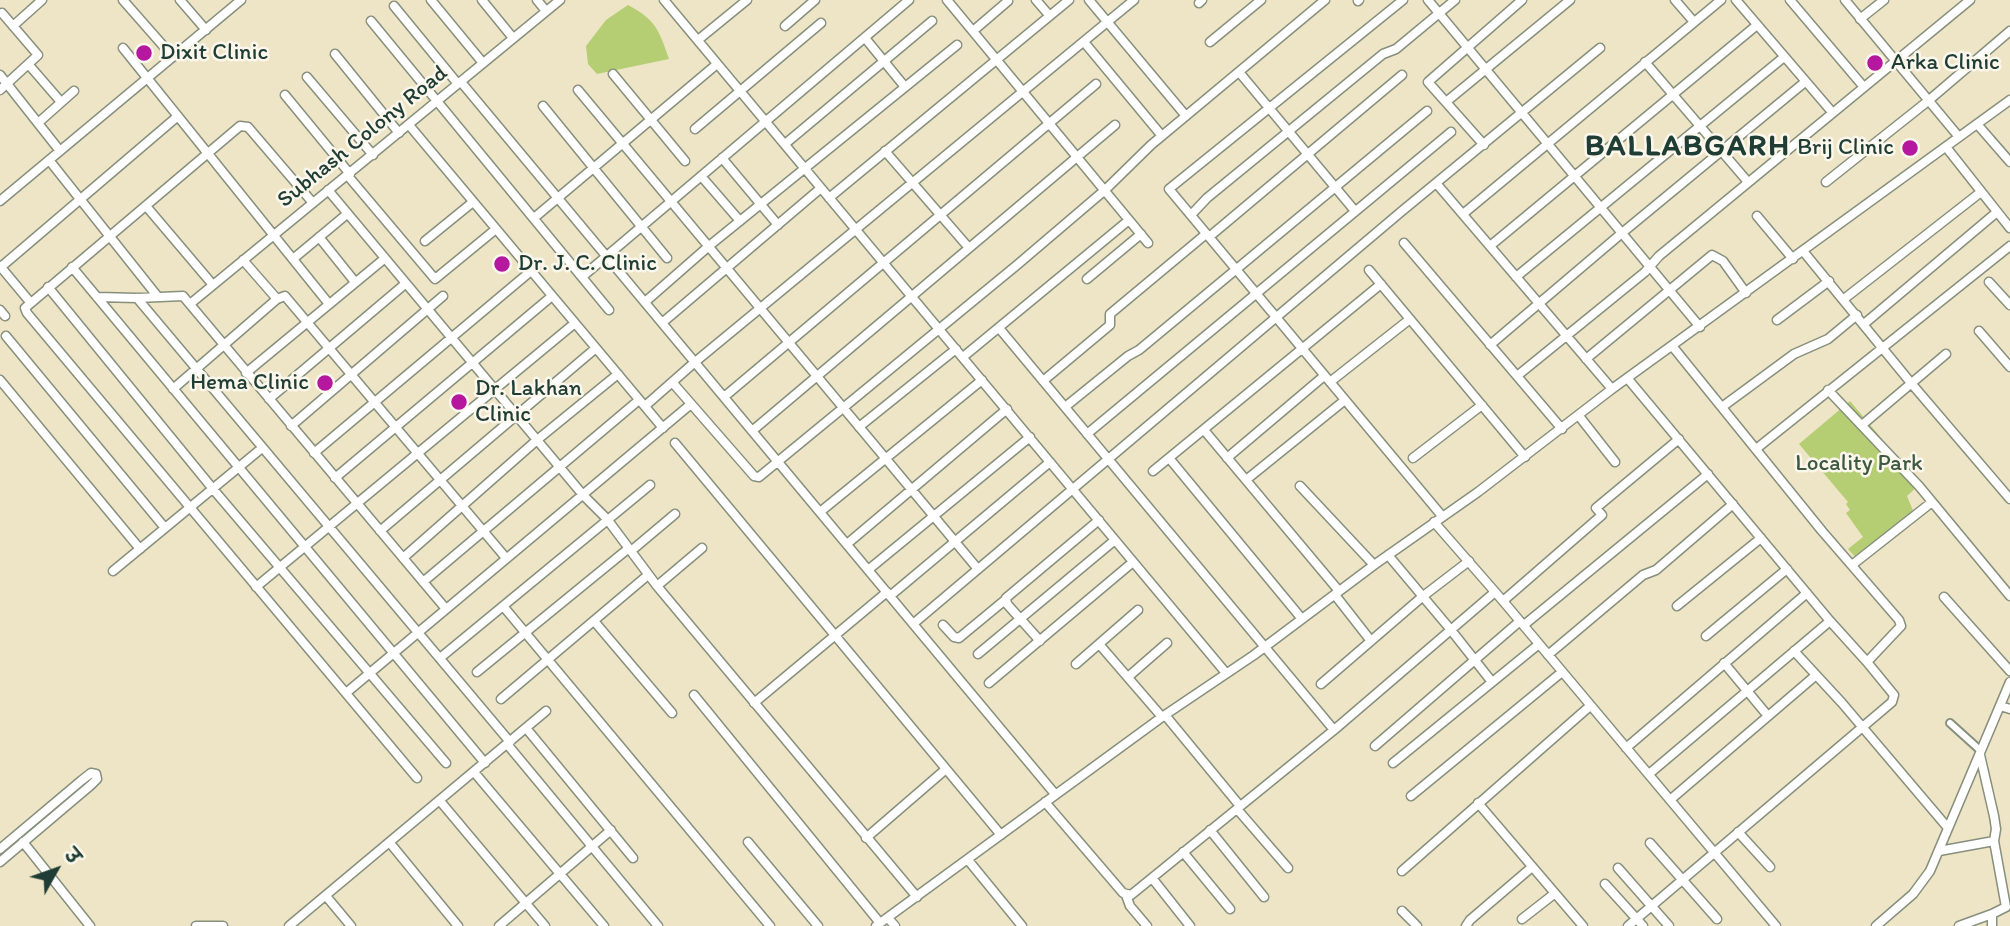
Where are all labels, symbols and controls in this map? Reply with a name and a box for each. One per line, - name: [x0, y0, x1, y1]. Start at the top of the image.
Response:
- place label: Dixit Clinic: [160, 39, 268, 67]
- marker: Dixit Clinic: [134, 43, 154, 63]
- place label: Arka Clinic: [1891, 49, 2000, 77]
- marker: Arka Clinic: [1865, 53, 1885, 73]
- street label: Subhash Colony Road: [272, 60, 454, 214]
- district label: BALLABGARH: [1586, 129, 1790, 165]
- place label: Brij Clinic: [1797, 134, 1894, 162]
- marker: Brij Clinic: [1900, 138, 1920, 158]
- place label: Dr. J. C. Clinic: [518, 250, 657, 278]
- marker: Dr. J. C. Clinic: [492, 254, 512, 274]
- place label: Hema Clinic: [190, 369, 309, 397]
- marker: Hema Clinic: [315, 373, 335, 393]
- place label: Dr. Lakhan Clinic: [475, 375, 582, 429]
- marker: Dr. Lakhan Clinic: [449, 392, 469, 412]
- park label: Locality Park: [1795, 450, 1923, 478]
- north arrow: [21, 835, 91, 905]
- text: उ: [60, 844, 85, 868]

